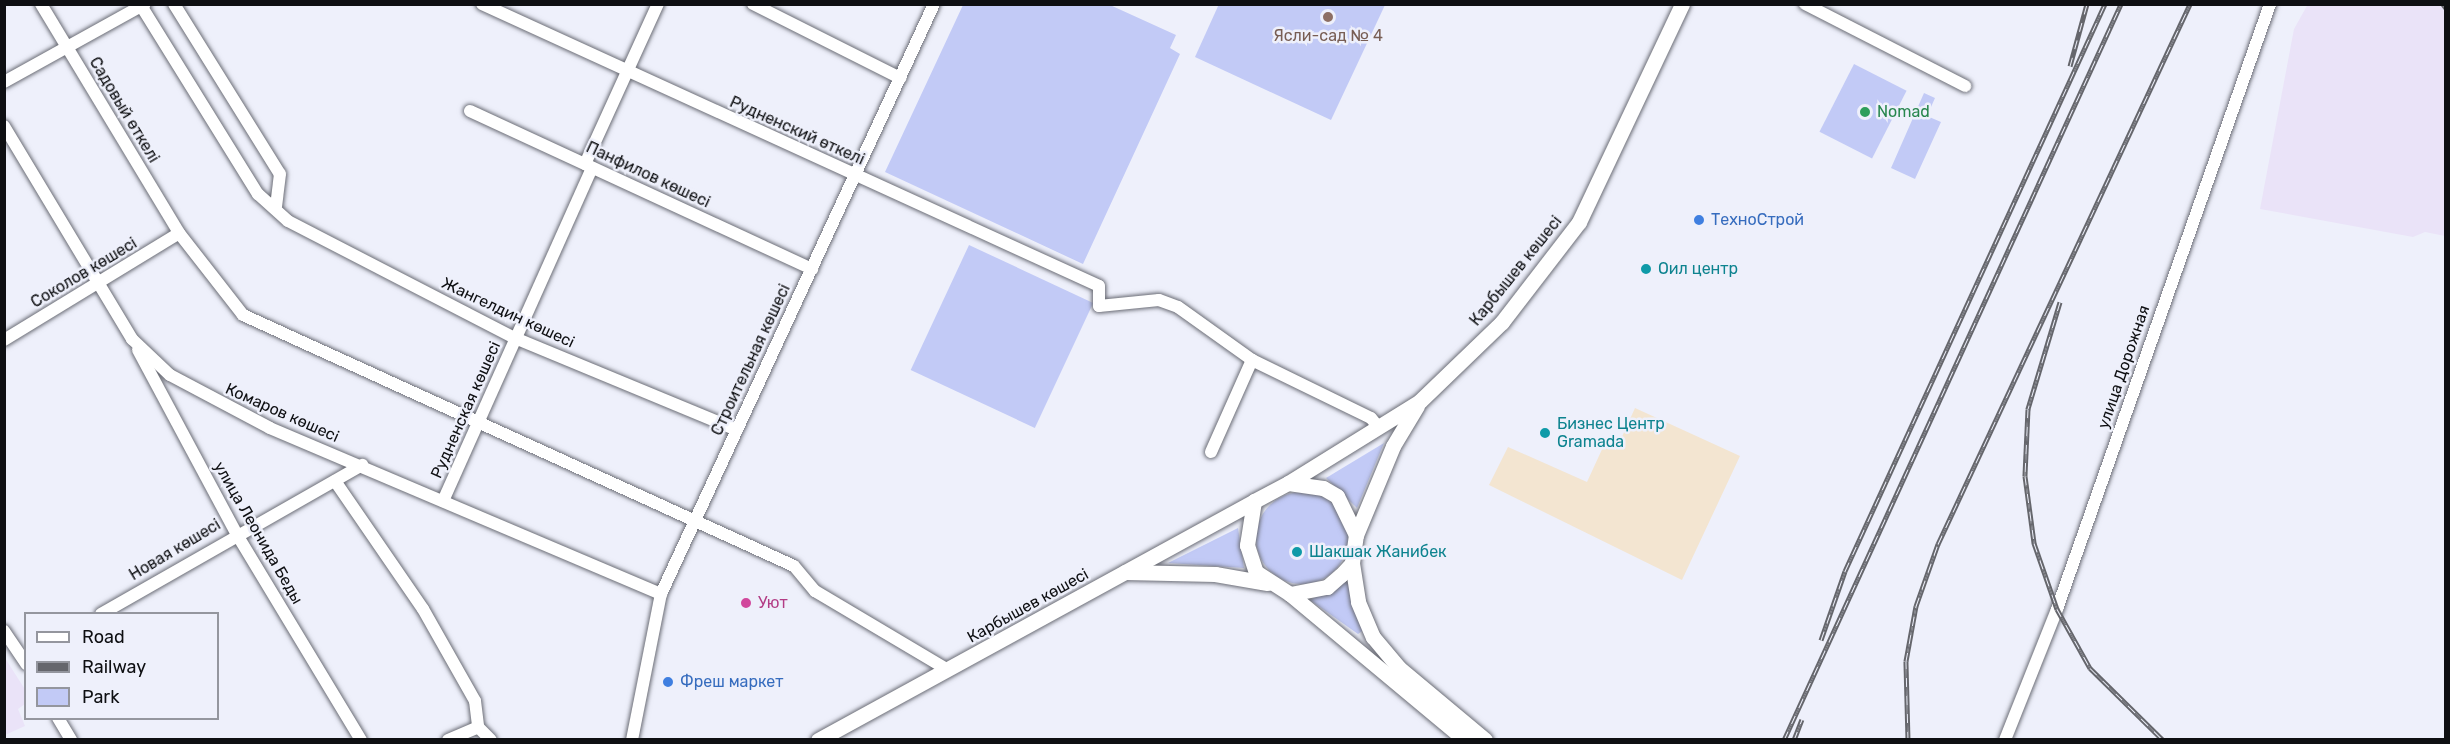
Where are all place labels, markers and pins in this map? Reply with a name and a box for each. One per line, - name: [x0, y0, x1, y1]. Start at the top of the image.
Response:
- marker: Ясли-сад № 4: [1321, 10, 1335, 24]
- place label: Ясли-сад № 4: [1273, 26, 1383, 46]
- place label: Nomad: [1877, 102, 1930, 122]
- marker: Nomad: [1858, 105, 1872, 119]
- place label: ТехноСтрой: [1711, 210, 1804, 230]
- marker: ТехноСтрой: [1692, 213, 1706, 227]
- place label: Оил центр: [1658, 259, 1738, 279]
- marker: Оил центр: [1639, 262, 1653, 276]
- place label: Бизнес Центр Gramada: [1557, 414, 1665, 452]
- marker: Бизнес Центр Gramada: [1538, 426, 1552, 440]
- place label: Шакшак Жанибек: [1309, 542, 1447, 562]
- marker: Шакшак Жанибек: [1290, 545, 1304, 559]
- place label: Уют: [758, 593, 788, 613]
- marker: Уют: [739, 596, 753, 610]
- place label: Фреш маркет: [680, 672, 783, 692]
- marker: Фреш маркет: [661, 675, 675, 689]

